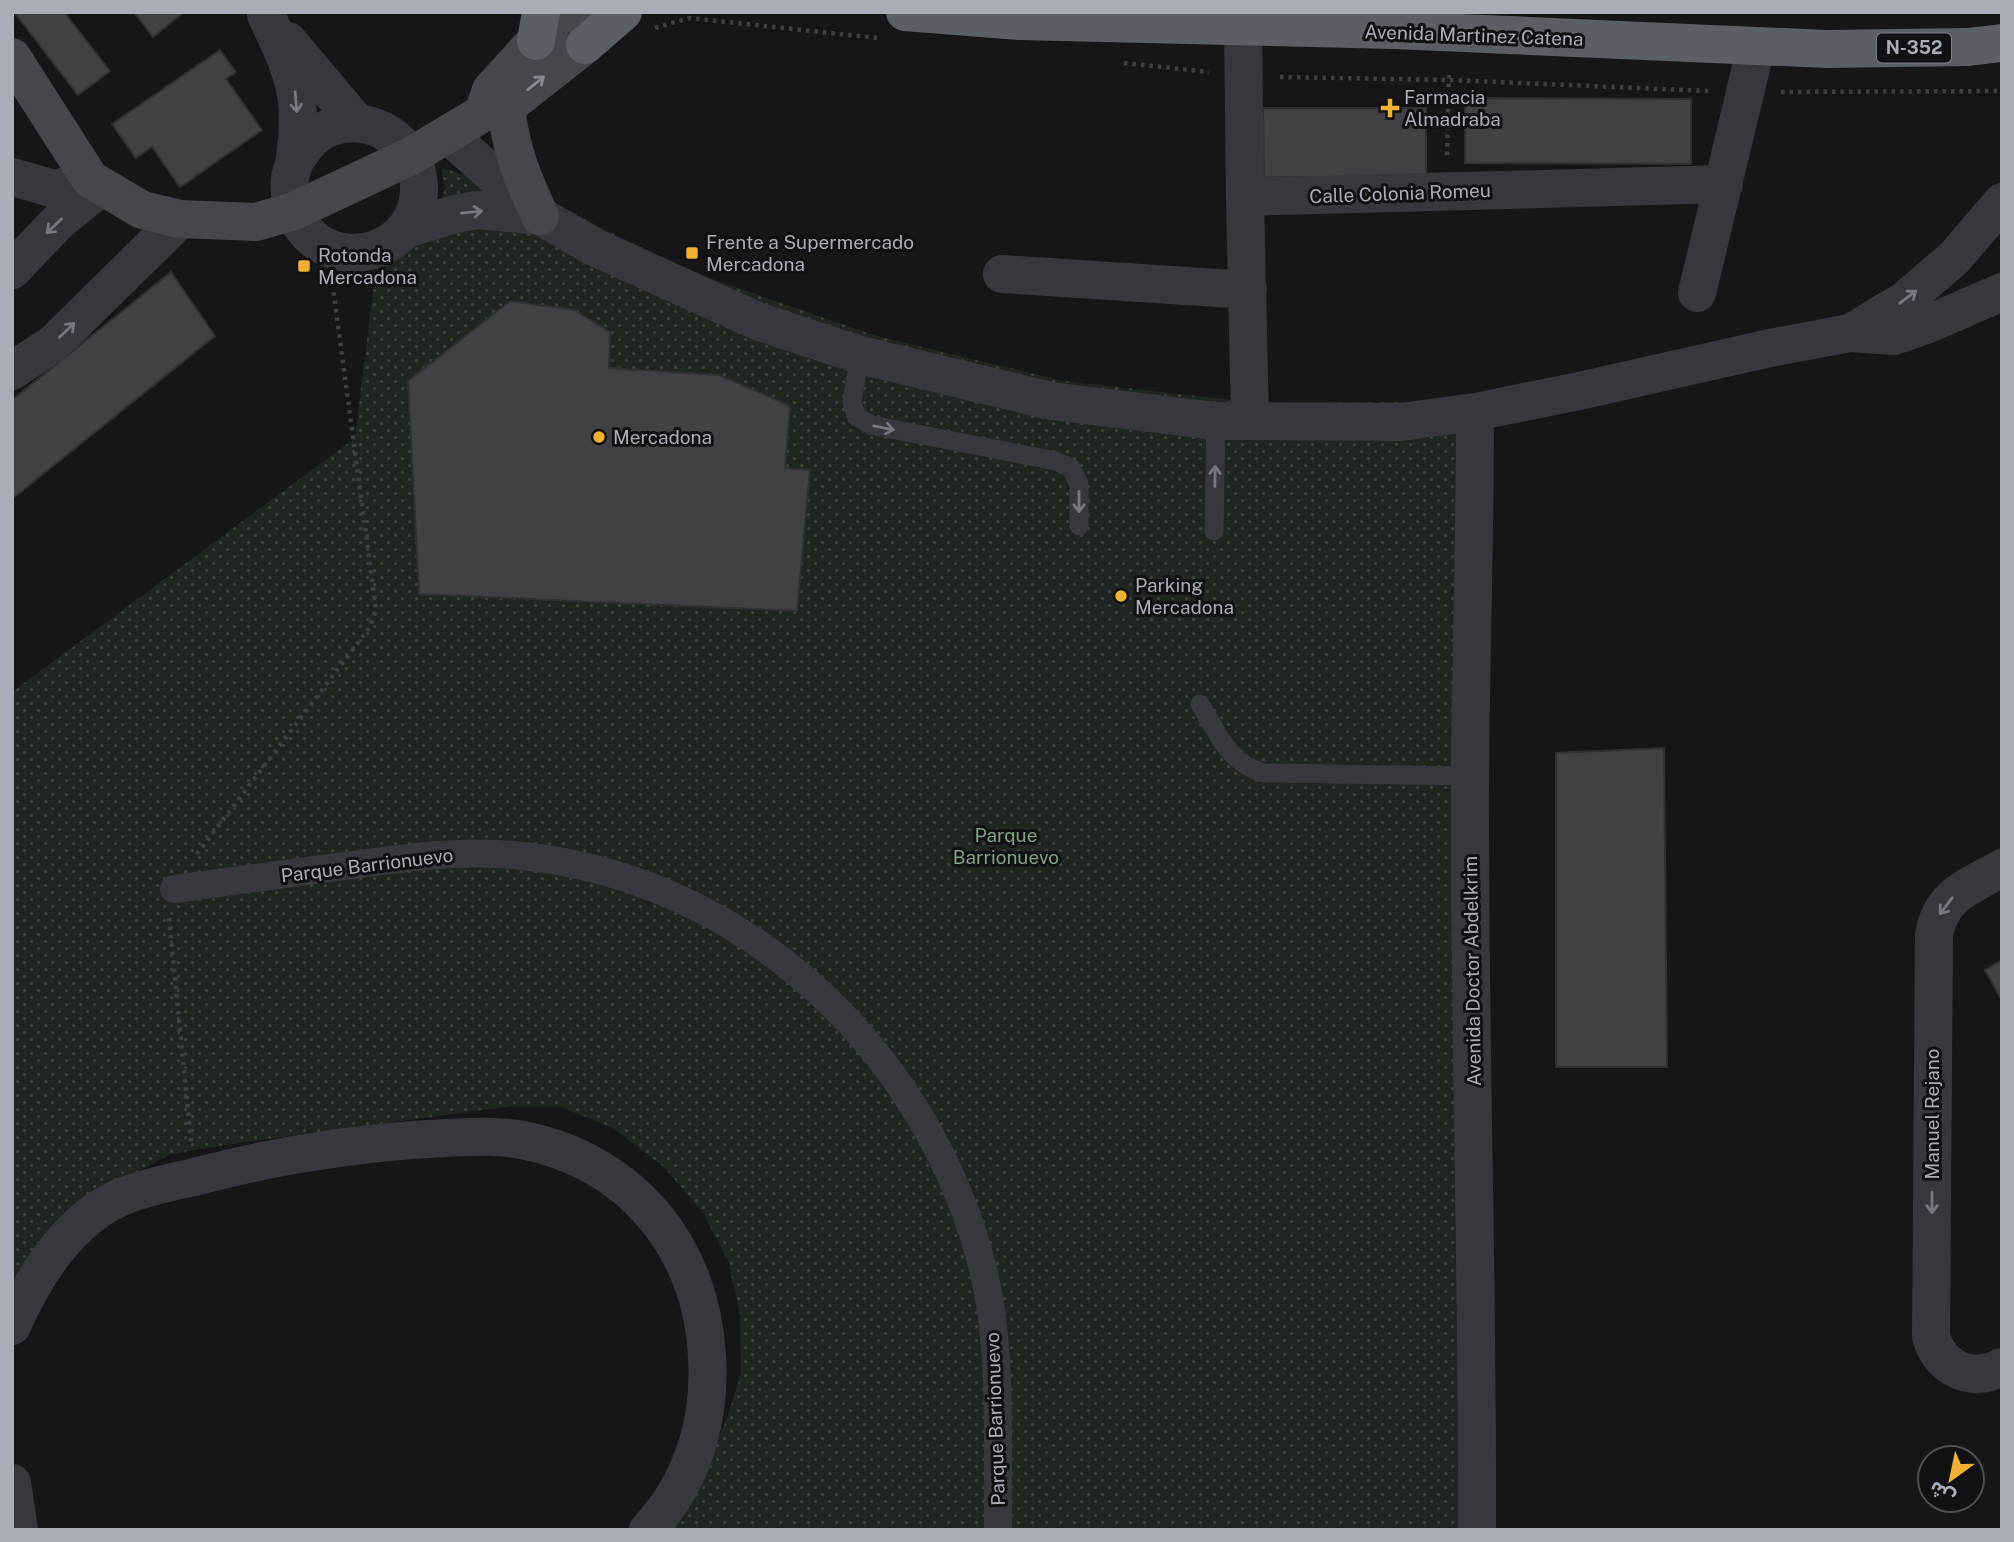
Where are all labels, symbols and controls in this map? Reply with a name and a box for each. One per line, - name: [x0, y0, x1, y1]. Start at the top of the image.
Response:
- street label: Avenida Martinez Catena: [1364, 20, 1584, 50]
- road number: N-352: [1877, 33, 1951, 62]
- one-way arrow: [527, 76, 545, 91]
- place label: Farmacia Almadraba: [1404, 86, 1501, 130]
- one-way arrow: [290, 90, 303, 113]
- marker: Farmacia Almadraba: [1382, 100, 1398, 116]
- street label: Calle Colonia Romeu: [1309, 179, 1491, 207]
- one-way arrow: [460, 205, 483, 218]
- one-way arrow: [45, 218, 63, 234]
- place label: Frente a Supermercado Mercadona: [706, 231, 914, 275]
- place label: Rotonda Mercadona: [318, 244, 417, 288]
- marker: Frente a Supermercado Mercadona: [684, 245, 700, 261]
- marker: Rotonda Mercadona: [296, 258, 312, 274]
- one-way arrow: [1898, 289, 1917, 304]
- one-way arrow: [58, 322, 75, 339]
- one-way arrow: [872, 422, 895, 435]
- place label: Mercadona: [613, 426, 712, 448]
- marker: Mercadona: [591, 429, 607, 445]
- one-way arrow: [1208, 465, 1222, 488]
- one-way arrow: [1072, 490, 1086, 513]
- place label: Parking Mercadona: [1135, 574, 1234, 618]
- marker: Parking Mercadona: [1113, 588, 1129, 604]
- park label: Parque Barrionuevo: [953, 824, 1059, 868]
- street label: Parque Barrionuevo: [280, 844, 454, 886]
- street label: Avenida Doctor Abdelkrim: [1459, 856, 1485, 1086]
- one-way arrow: [1939, 896, 1953, 915]
- street label: Manuel Rejano: [1921, 1049, 1943, 1179]
- one-way arrow: [1925, 1192, 1938, 1215]
- street label: Parque Barrionuevo: [981, 1332, 1009, 1506]
- north arrow: [1916, 1444, 1986, 1514]
- text: ش: [1925, 1477, 1959, 1510]

